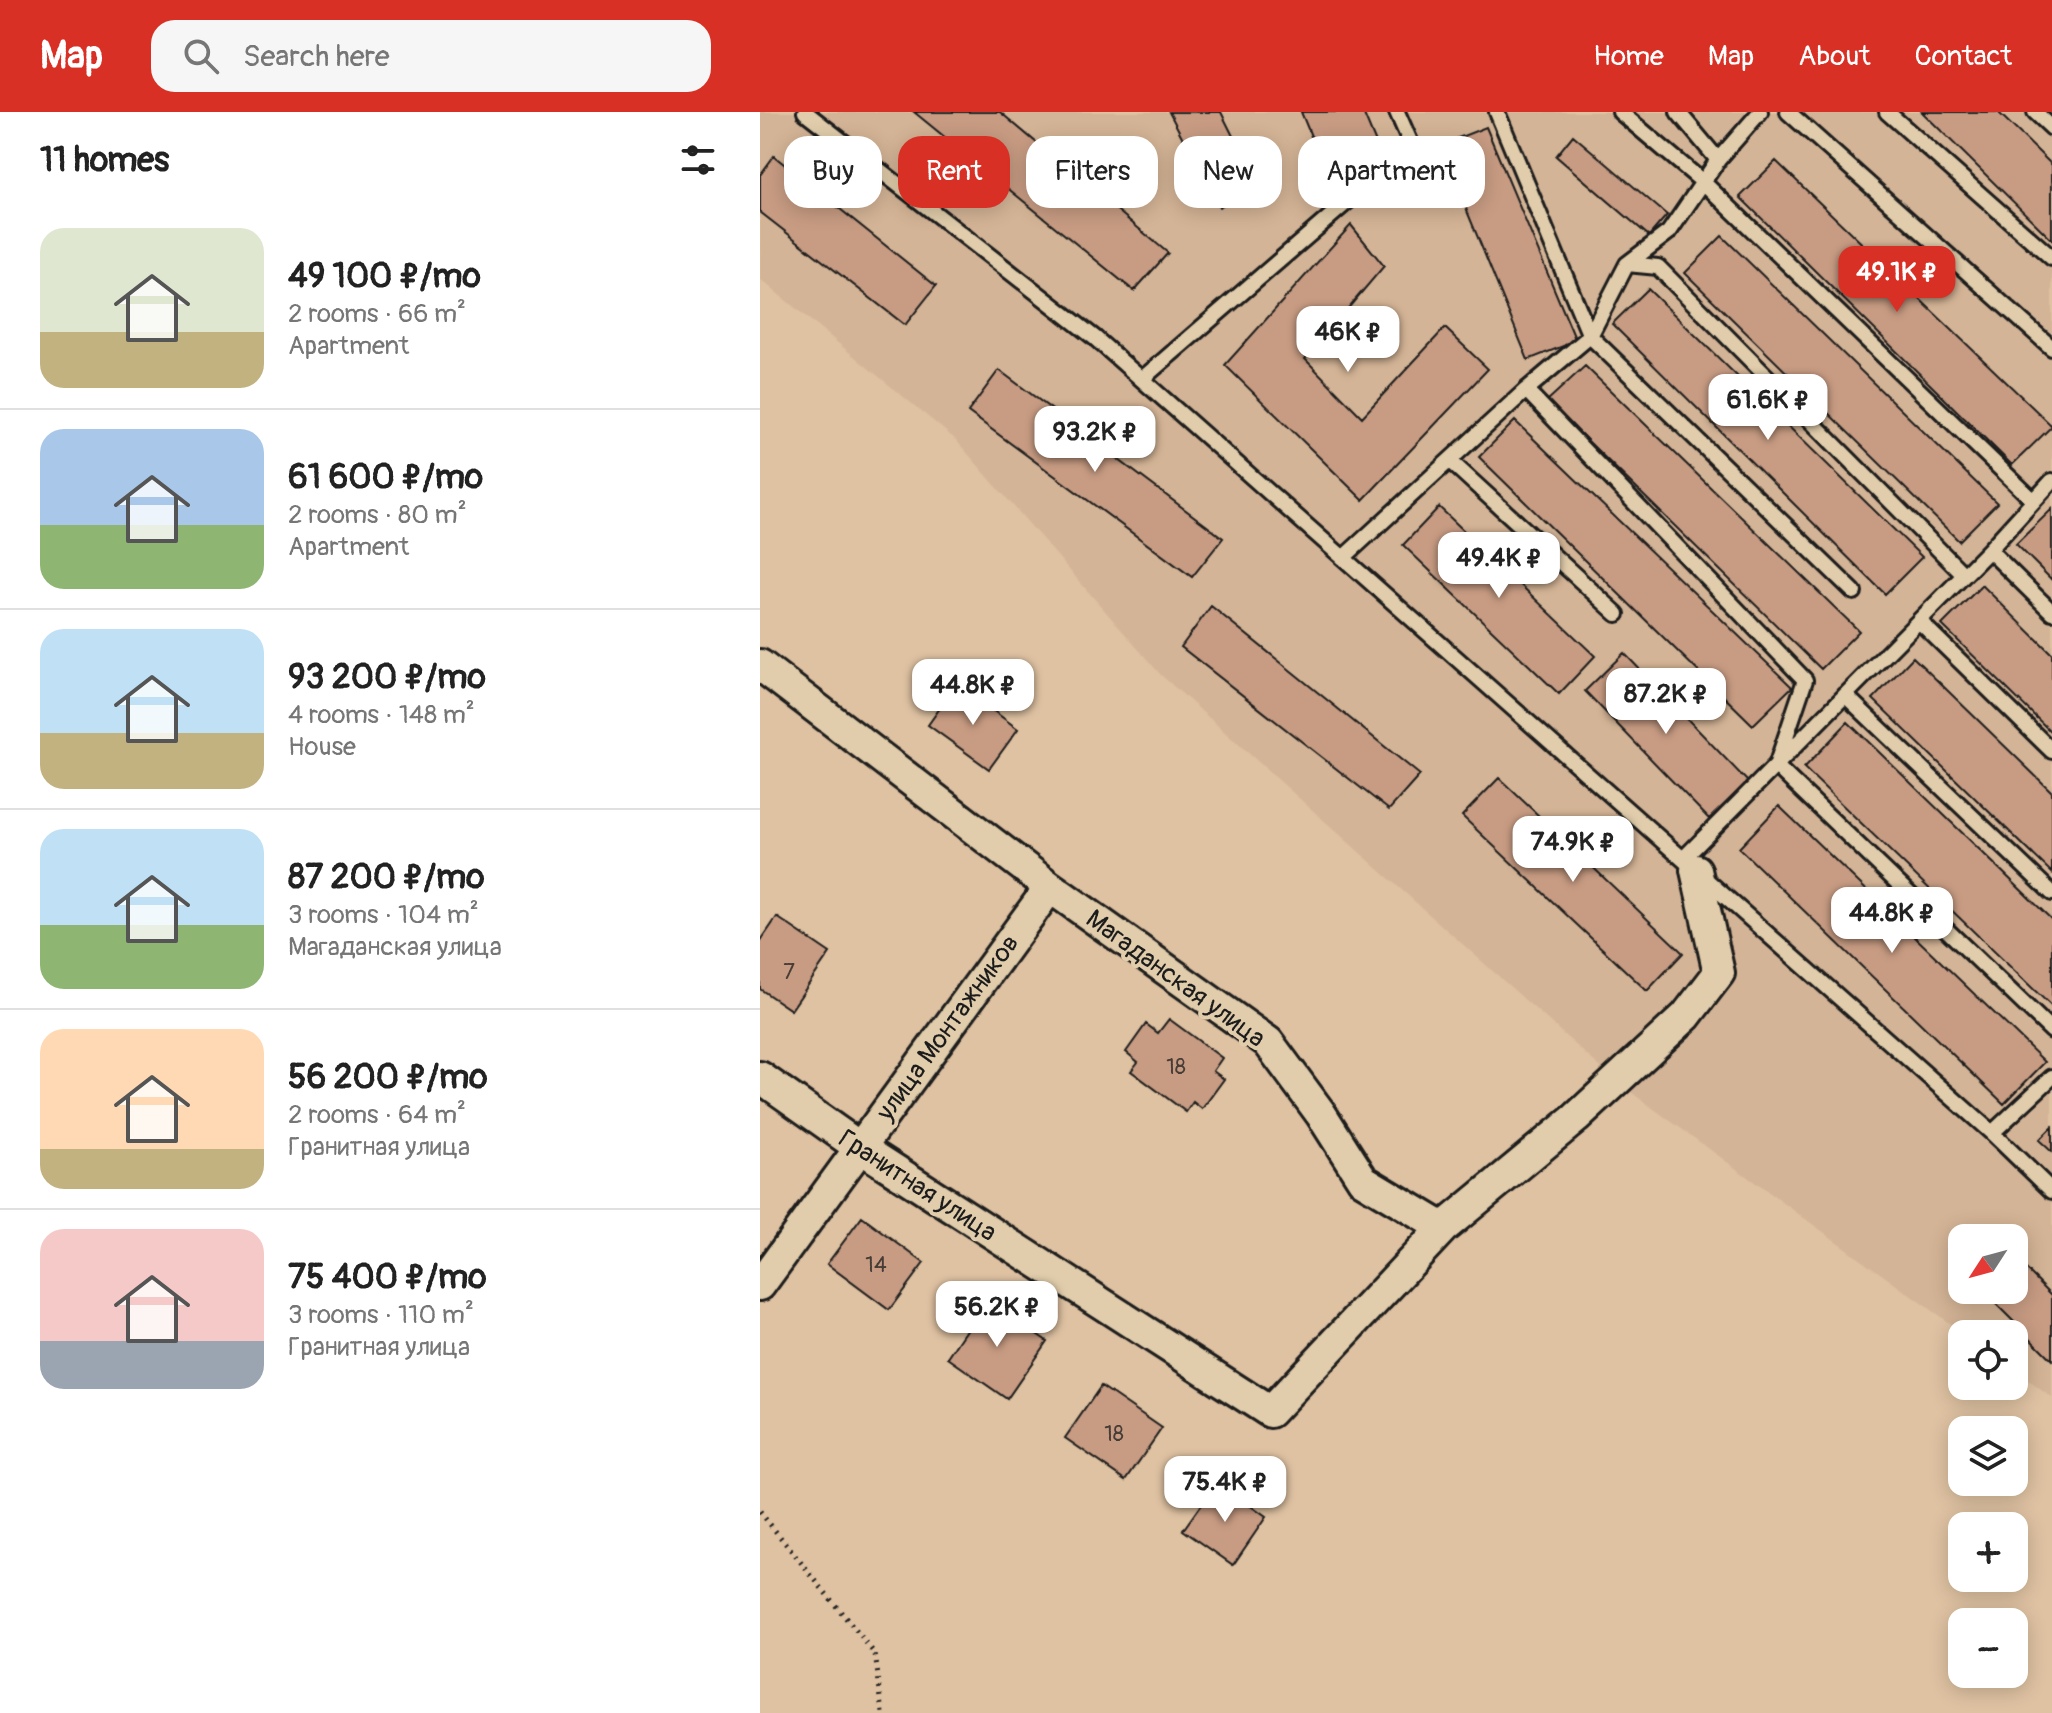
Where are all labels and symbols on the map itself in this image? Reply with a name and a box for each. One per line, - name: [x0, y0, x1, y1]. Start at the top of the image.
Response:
- pin: 49.1K ₽: [1823, 246, 1971, 314]
- pin: 46K ₽: [1292, 306, 1404, 374]
- pin: 61.6K ₽: [1694, 374, 1842, 442]
- pin: 93.2K ₽: [1021, 406, 1169, 474]
- pin: 49.4K ₽: [1425, 532, 1573, 600]
- pin: 44.8K ₽: [899, 659, 1047, 727]
- pin: 87.2K ₽: [1592, 668, 1740, 736]
- pin: 74.9K ₽: [1499, 816, 1647, 884]
- pin: 44.8K ₽: [1818, 887, 1966, 955]
- street label: Магаданская улица: [1080, 903, 1271, 1055]
- street label: улица Монтажников: [869, 928, 1026, 1128]
- house number: 7: [783, 958, 795, 986]
- house number: 18: [1166, 1053, 1186, 1081]
- street label: Гранитная улица: [832, 1123, 1003, 1249]
- north arrow: [1948, 1224, 2028, 1304]
- house number: 14: [865, 1251, 887, 1279]
- pin: 56.2K ₽: [923, 1281, 1071, 1349]
- house number: 18: [1104, 1420, 1124, 1448]
- pin: 75.4K ₽: [1151, 1456, 1299, 1524]

